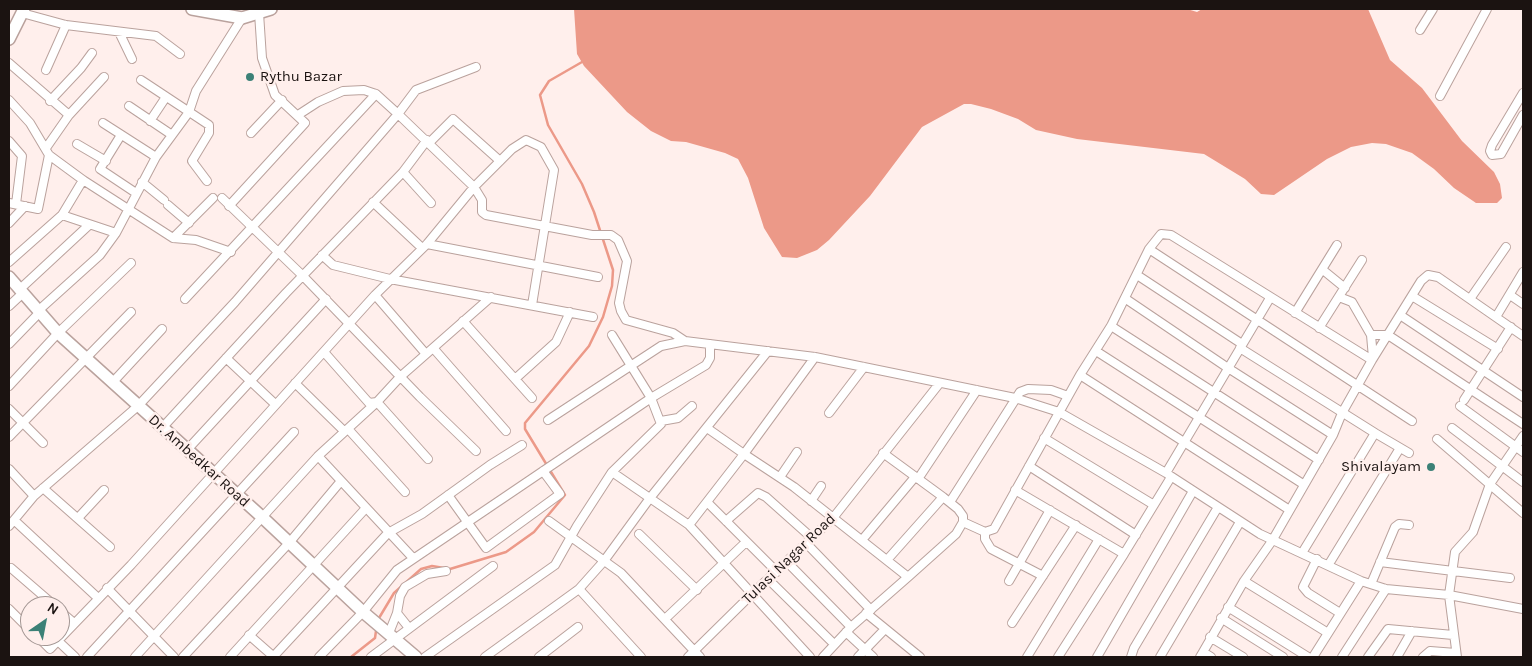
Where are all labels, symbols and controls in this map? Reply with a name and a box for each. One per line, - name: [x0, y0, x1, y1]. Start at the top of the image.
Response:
- place label: Rythu Bazar: [260, 68, 342, 86]
- marker: Rythu Bazar: [244, 71, 256, 83]
- street label: Dr. Ambedkar Road: [145, 411, 253, 511]
- place label: Shivalayam: [1341, 458, 1421, 476]
- marker: Shivalayam: [1425, 461, 1437, 473]
- street label: Tulasi Nagar Road: [739, 510, 839, 608]
- north arrow: [20, 596, 70, 646]
- text: N: [44, 599, 62, 619]

